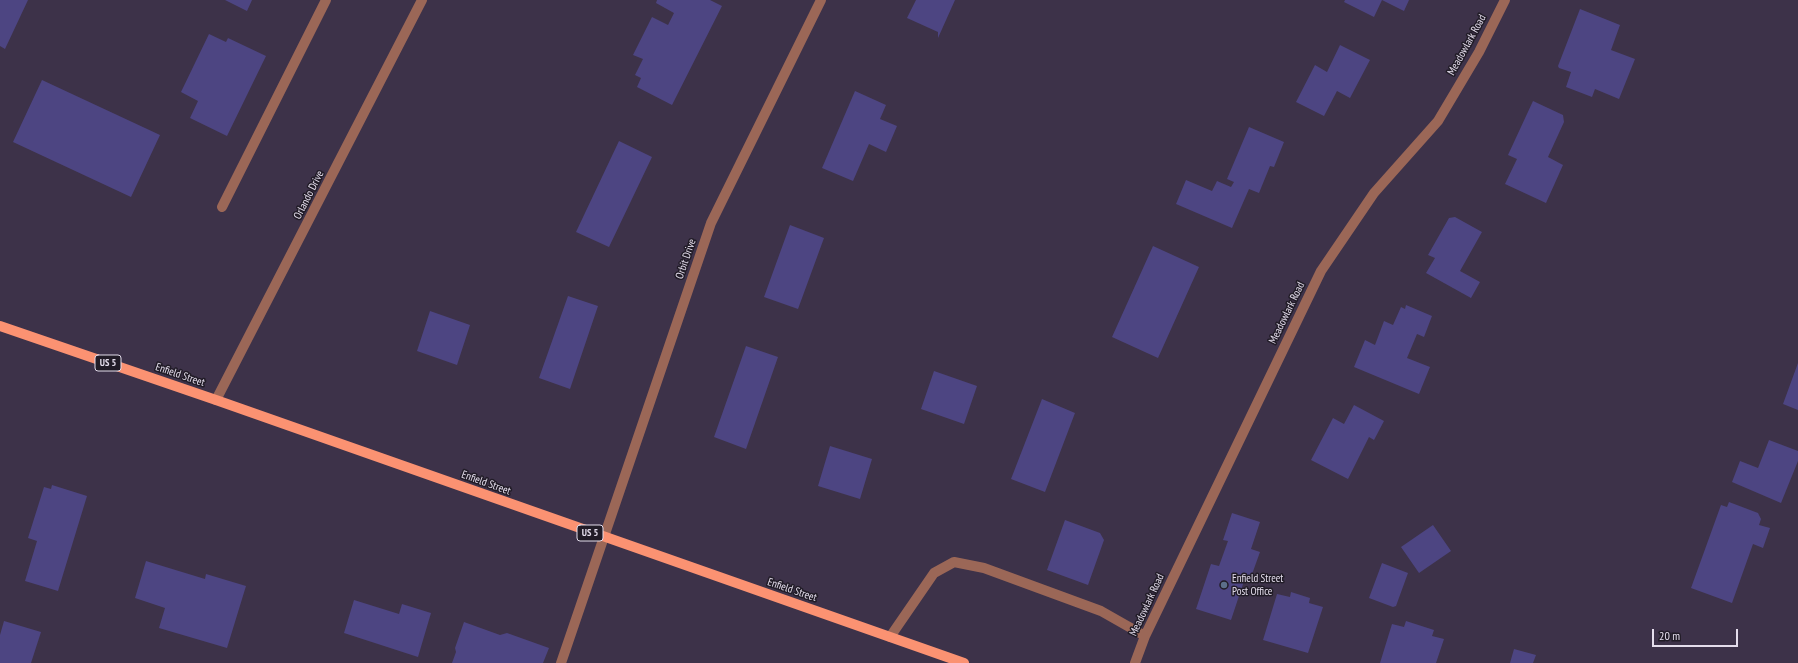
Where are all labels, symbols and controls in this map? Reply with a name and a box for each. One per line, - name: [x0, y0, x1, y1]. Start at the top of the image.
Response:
- street label: Meadowlark Road: [1445, 12, 1489, 78]
- street label: Orlando Drive: [291, 169, 327, 221]
- street label: Orbit Drive: [673, 237, 699, 281]
- street label: Meadowlark Road: [1266, 280, 1308, 346]
- road number: US 5: [95, 355, 121, 371]
- street label: Enfield Street: [154, 360, 206, 390]
- street label: Enfield Street: [460, 468, 512, 498]
- road number: US 5: [577, 525, 603, 541]
- street label: Meadowlark Road: [1127, 572, 1167, 638]
- place label: Enfield Street Post Office: [1232, 572, 1283, 598]
- street label: Enfield Street: [766, 575, 818, 605]
- marker: Enfield Street Post Office: [1219, 580, 1229, 590]
- scale bar: [1654, 621, 1740, 647]
- text: 20 m: [1659, 628, 1680, 643]

